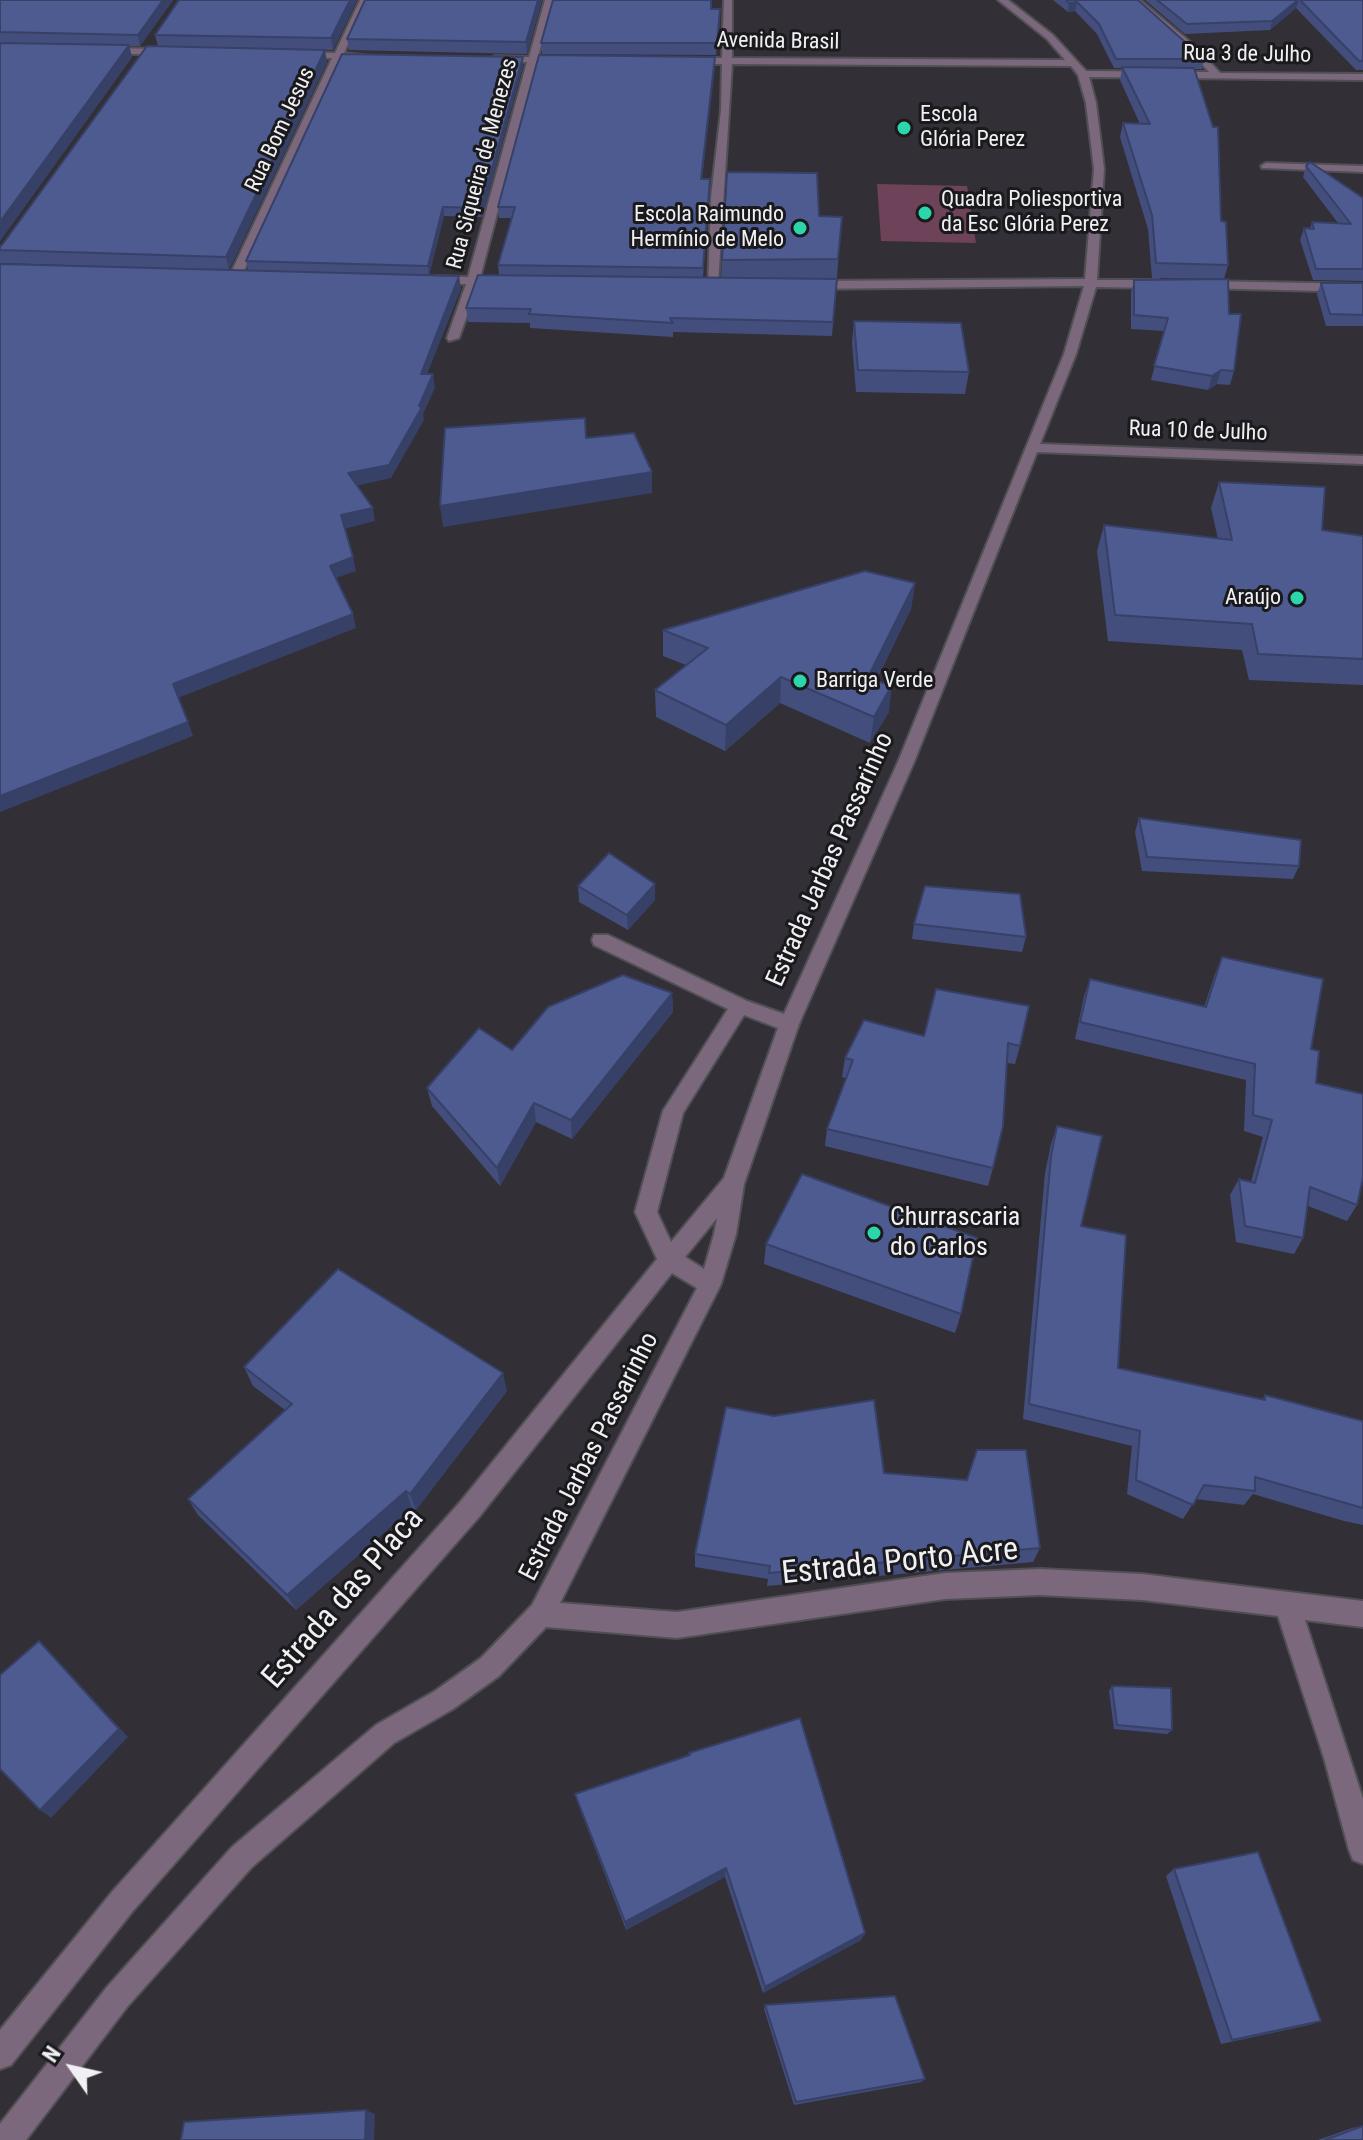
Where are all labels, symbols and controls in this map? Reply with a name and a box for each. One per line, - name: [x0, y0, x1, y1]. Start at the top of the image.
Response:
- street label: Avenida Brasil: [716, 28, 840, 56]
- street label: Rua 3 de Julho: [1183, 41, 1311, 69]
- street label: Rua Siqueira de Menezes: [442, 56, 524, 272]
- street label: Rua Bom Jesus: [241, 64, 321, 196]
- place label: Escola Glória Perez: [920, 102, 1025, 154]
- marker: Escola Glória Perez: [895, 119, 913, 137]
- place label: Quadra Poliesportiva da Esc Glória Perez: [941, 187, 1122, 238]
- place label: Escola Raimundo Hermínio de Melo: [631, 202, 784, 254]
- marker: Quadra Poliesportiva da Esc Glória Perez: [916, 204, 934, 222]
- marker: Escola Raimundo Hermínio de Melo: [791, 219, 809, 237]
- street label: Rua 10 de Julho: [1128, 416, 1268, 448]
- place label: Araújo: [1225, 585, 1281, 611]
- marker: Araújo: [1288, 589, 1306, 607]
- place label: Barriga Verde: [816, 668, 933, 694]
- marker: Barriga Verde: [791, 672, 809, 690]
- street label: Estrada Jarbas Passarinho: [761, 728, 901, 992]
- place label: Churrascaria do Carlos: [890, 1202, 1020, 1264]
- marker: Churrascaria do Carlos: [865, 1224, 883, 1242]
- street label: Estrada Jarbas Passarinho: [514, 1328, 666, 1586]
- street label: Estrada das Placa: [255, 1501, 433, 1697]
- street label: Estrada Porto Acre: [780, 1532, 1020, 1594]
- north arrow: [32, 2028, 112, 2108]
- text: N: [38, 2042, 66, 2067]

